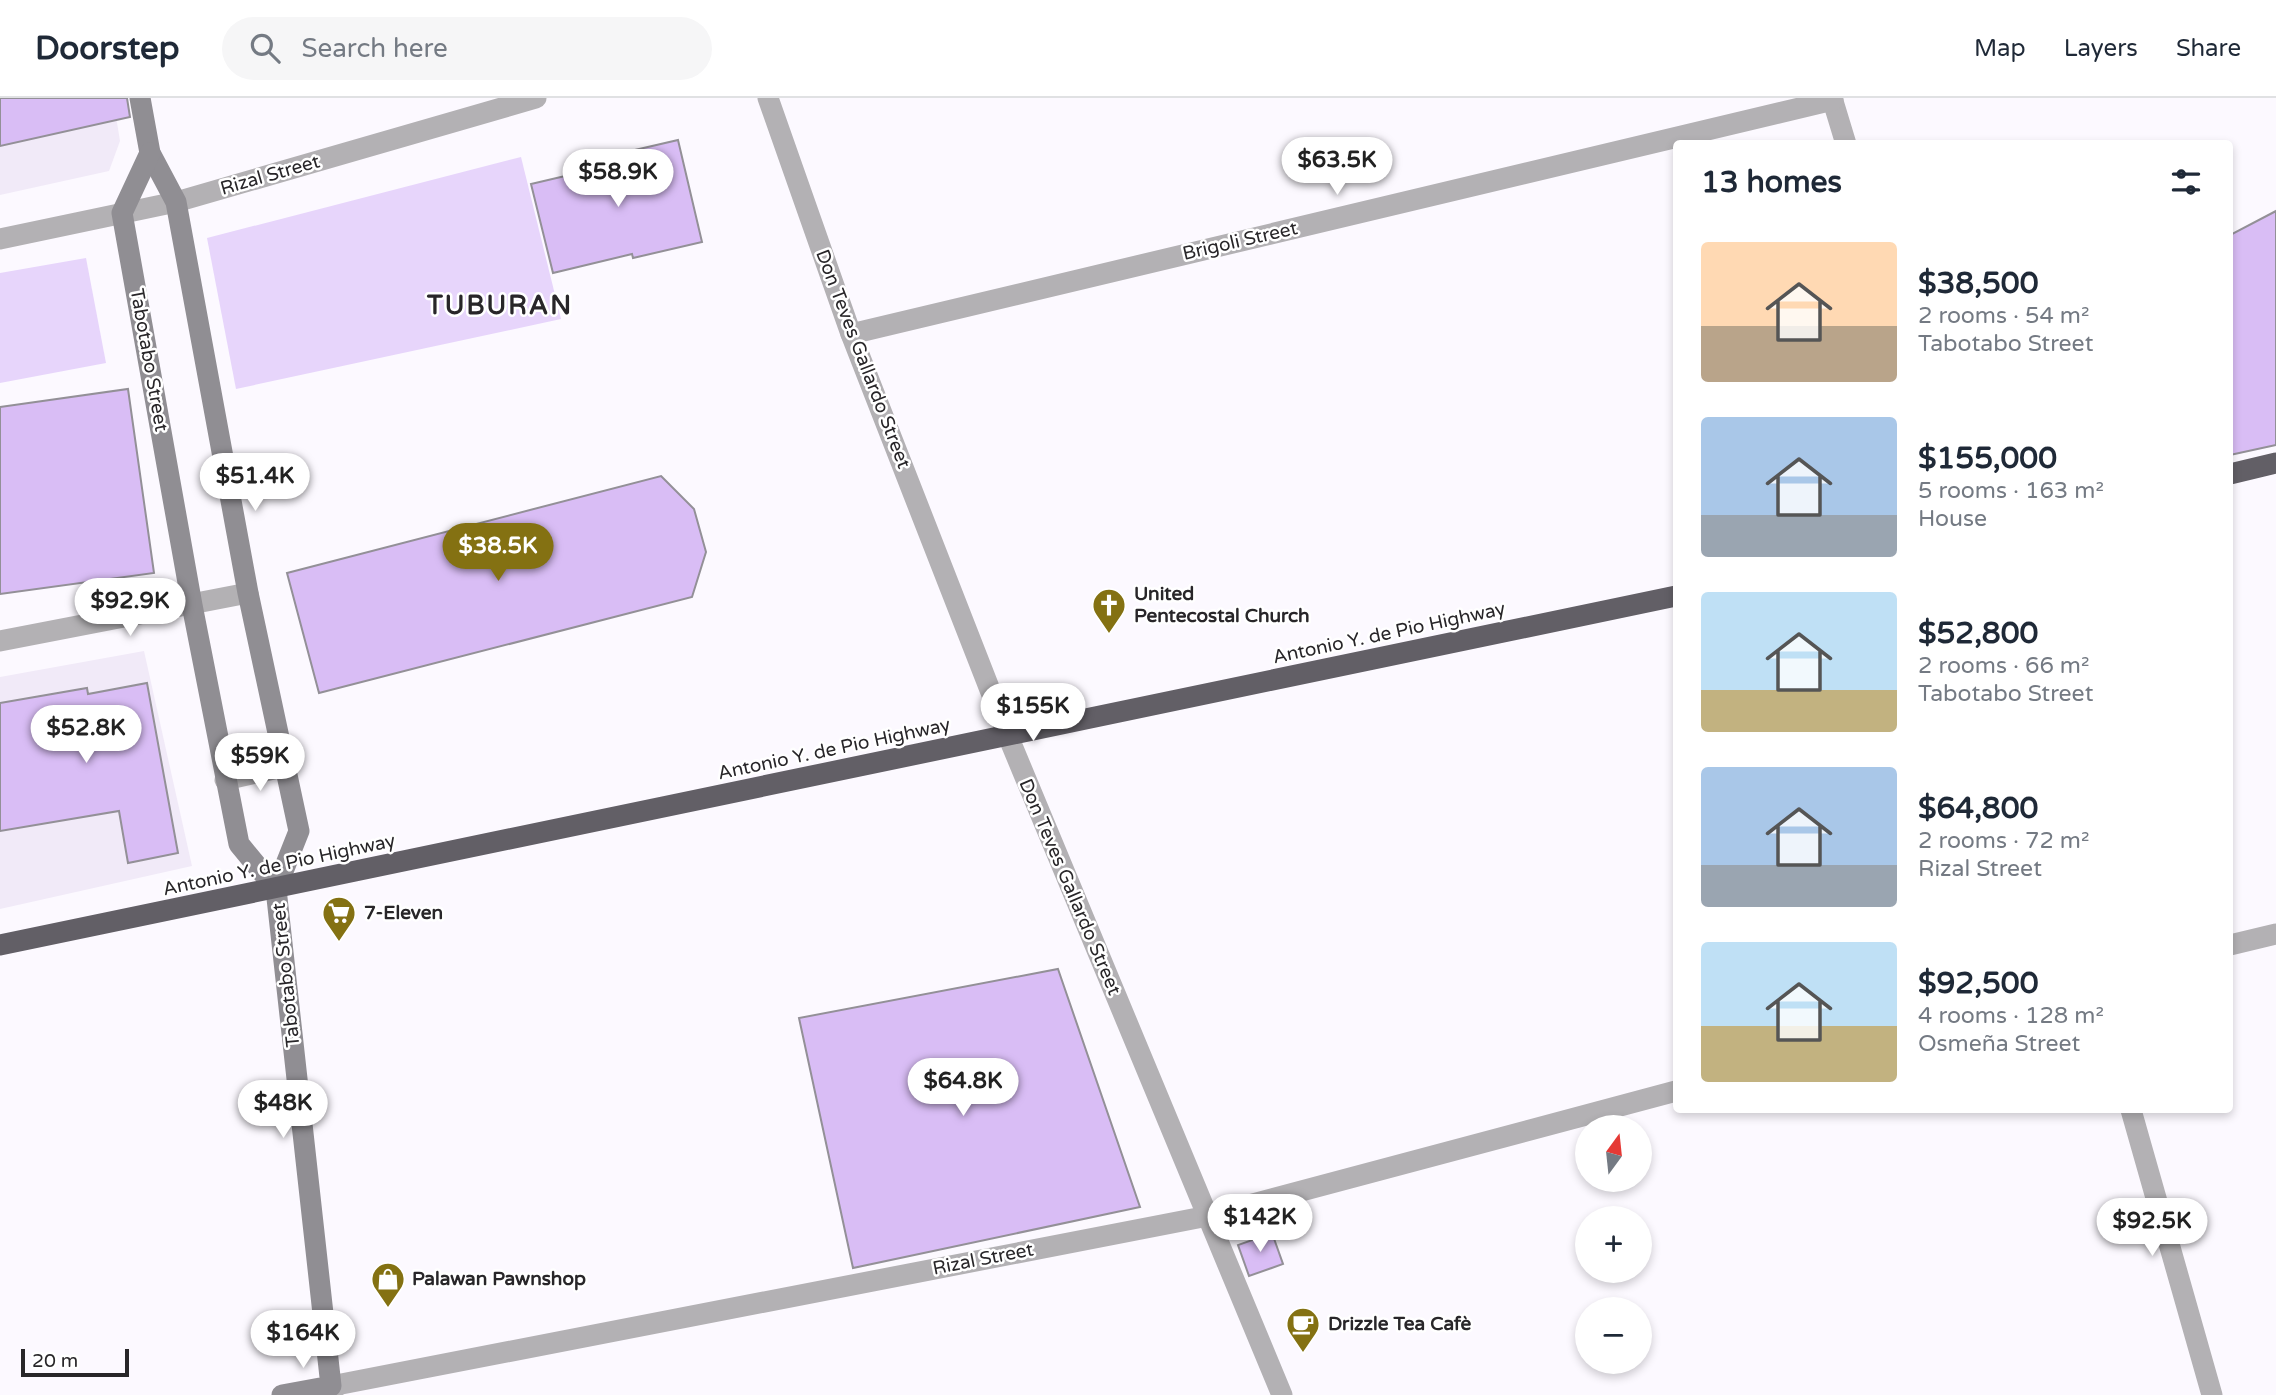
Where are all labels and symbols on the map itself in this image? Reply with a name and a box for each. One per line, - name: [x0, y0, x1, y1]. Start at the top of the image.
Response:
- pin: $63.5K: [1280, 138, 1394, 197]
- street label: Rizal Street: [218, 150, 322, 200]
- pin: $58.9K: [561, 150, 675, 209]
- street label: Brigoli Street: [1180, 217, 1300, 265]
- street label: Don Teves Gallardo Street: [811, 246, 915, 472]
- street label: Tabotabo Street: [126, 287, 172, 433]
- district label: TUBURAN: [426, 290, 573, 321]
- pin: $51.4K: [198, 454, 312, 513]
- pin: $38.5K: [441, 524, 555, 583]
- pin: $92.9K: [73, 578, 187, 638]
- place label: United Pentecostal Church: [1134, 583, 1310, 627]
- church icon: United Pentecostal Church: [1090, 586, 1128, 635]
- street label: Antonio Y. de Pio Highway: [1271, 598, 1507, 668]
- pin: $155K: [984, 684, 1082, 743]
- pin: $52.8K: [29, 706, 143, 765]
- street label: Antonio Y. de Pio Highway: [716, 714, 952, 784]
- pin: $59K: [219, 734, 301, 793]
- street label: Don Teves Gallardo Street: [1014, 776, 1126, 998]
- street label: Antonio Y. de Pio Highway: [161, 830, 397, 900]
- supermarket icon: 7-Eleven: [320, 894, 358, 943]
- street label: Tabotabo Street: [267, 902, 305, 1048]
- place label: 7-Eleven: [364, 902, 443, 924]
- pin: $64.8K: [906, 1058, 1020, 1118]
- pin: $48K: [242, 1080, 324, 1140]
- north arrow: [1575, 1115, 1652, 1192]
- pin: $142K: [1211, 1194, 1309, 1254]
- pin: $92.5K: [2095, 1198, 2209, 1258]
- street label: Rizal Street: [931, 1238, 1035, 1280]
- shop icon: Palawan Pawnshop: [369, 1260, 407, 1309]
- place label: Palawan Pawnshop: [412, 1268, 586, 1291]
- cafe icon: Drizzle Tea Cafè: [1284, 1305, 1322, 1354]
- pin: $164K: [254, 1310, 352, 1370]
- place label: Drizzle Tea Cafè: [1328, 1313, 1472, 1335]
- scale bar: [21, 1346, 130, 1378]

